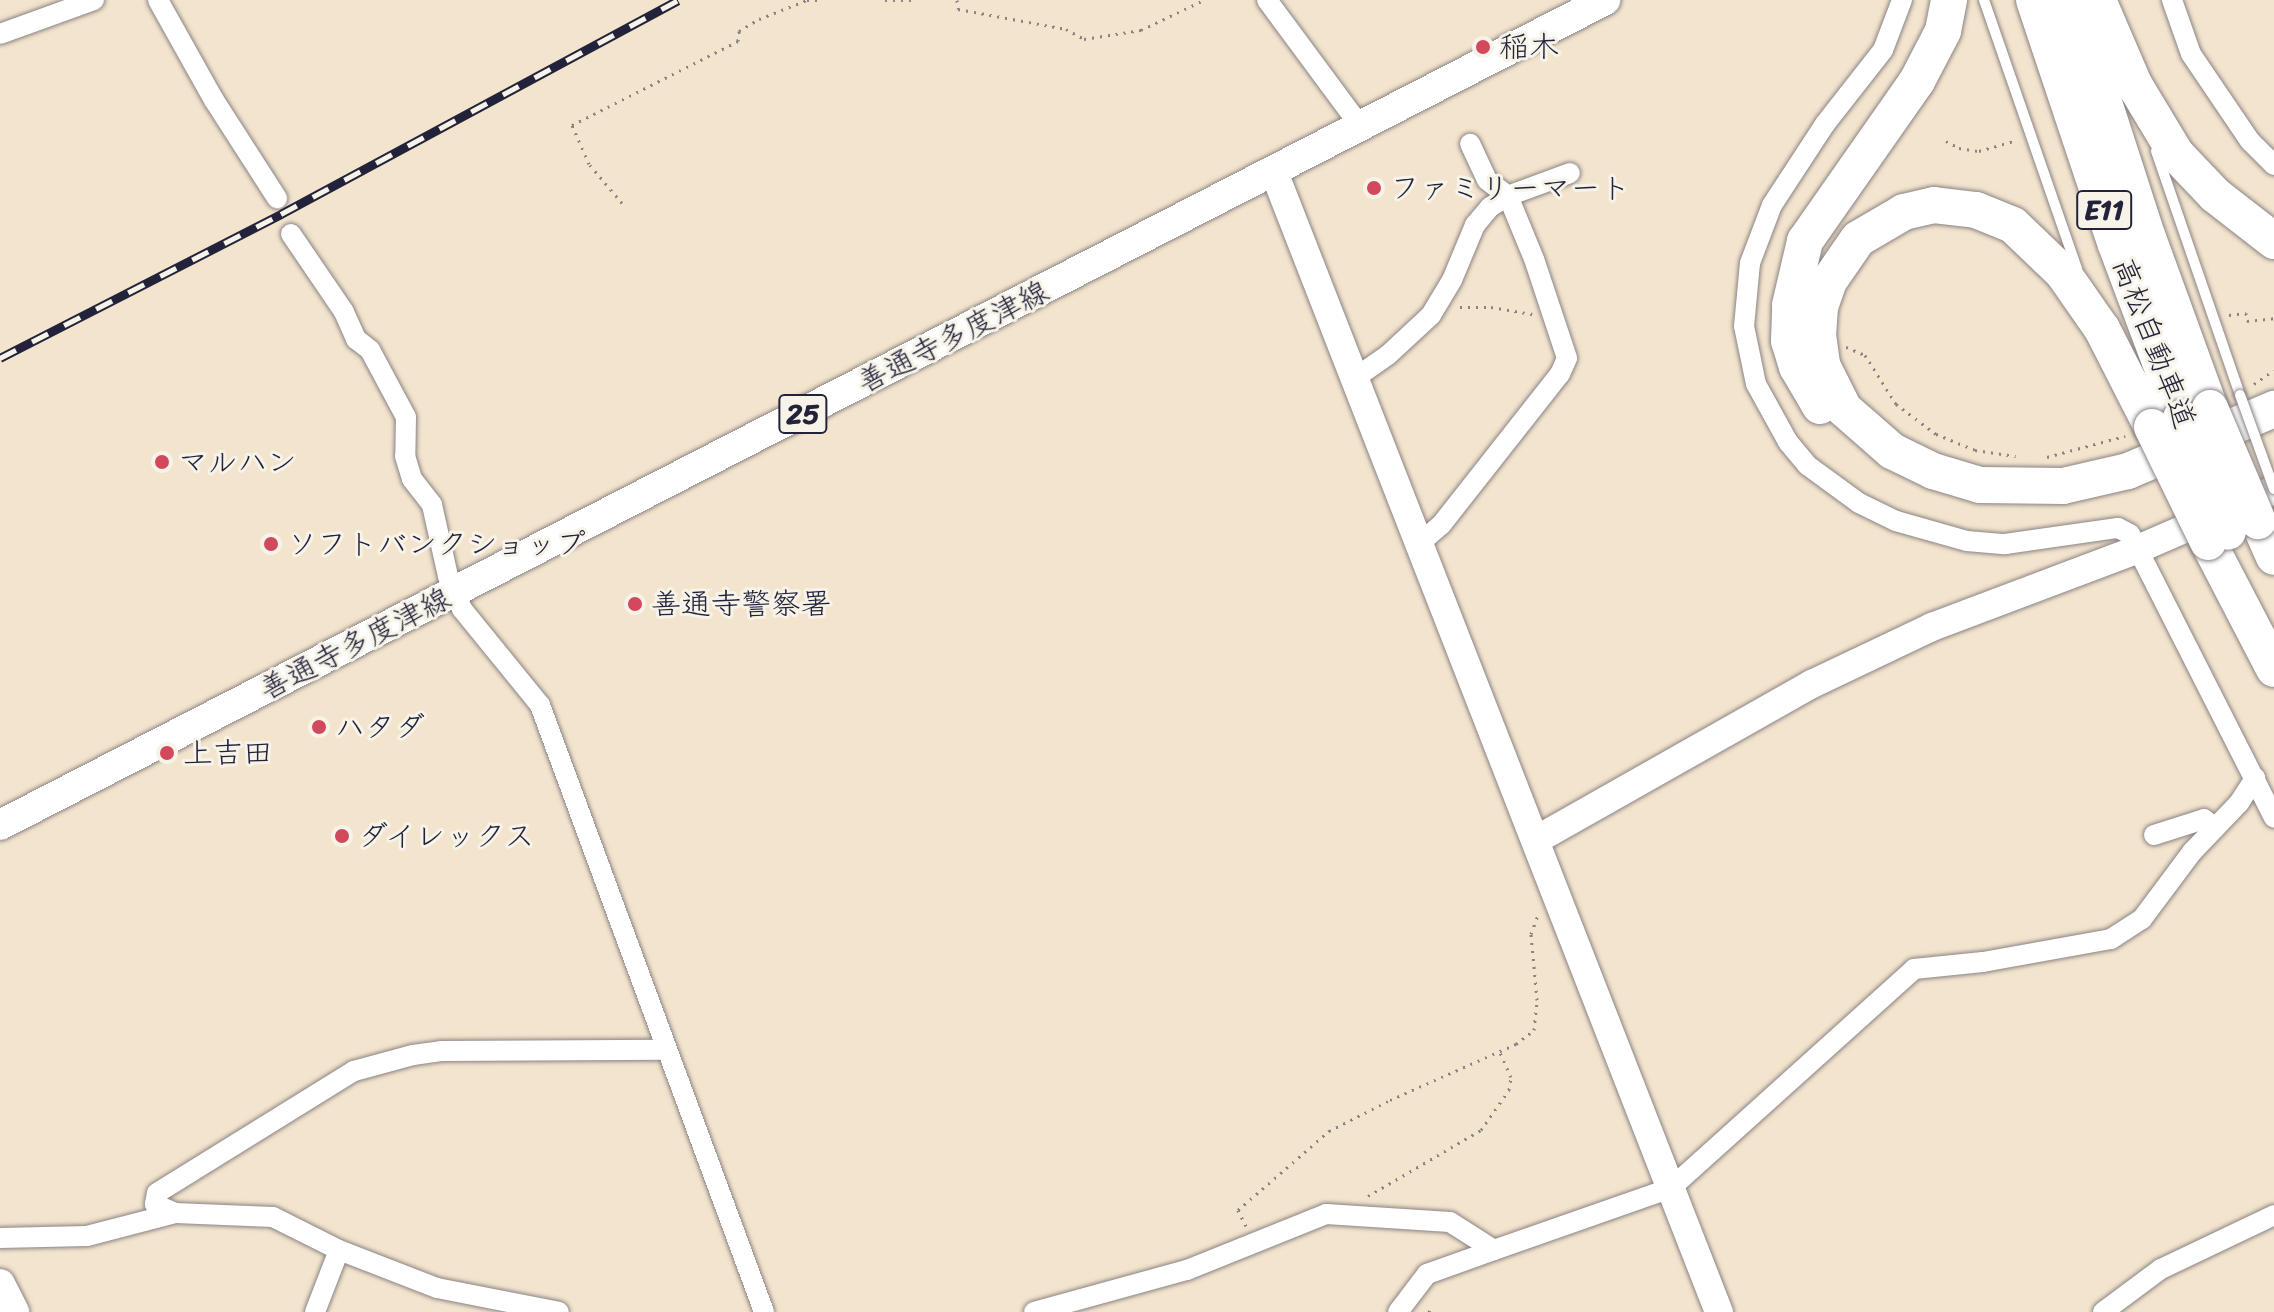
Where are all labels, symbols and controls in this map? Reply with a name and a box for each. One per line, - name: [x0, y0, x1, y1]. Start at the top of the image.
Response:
- place label: 稲木: [1499, 29, 1559, 65]
- marker: 稲木: [1474, 38, 1492, 56]
- place label: ファミリーマート: [1390, 170, 1630, 206]
- marker: ファミリーマート: [1365, 179, 1383, 197]
- road number: E11: [2076, 186, 2132, 234]
- street label: 高松自動車道: [2105, 253, 2203, 433]
- street label: 善通寺多度津線: [851, 273, 1055, 401]
- road number: 25: [777, 390, 829, 438]
- place label: マルハン: [178, 444, 298, 480]
- marker: マルハン: [153, 453, 171, 471]
- place label: ソフトバンクショップ: [287, 526, 587, 562]
- marker: ソフトバンクショップ: [262, 535, 280, 553]
- street label: 善通寺多度津線: [253, 580, 457, 708]
- place label: 善通寺警察署: [651, 586, 831, 622]
- marker: 善通寺警察署: [626, 595, 644, 613]
- place label: ハタダ: [335, 709, 425, 745]
- marker: ハタダ: [310, 718, 328, 736]
- place label: 上吉田: [183, 735, 273, 771]
- marker: 上吉田: [158, 744, 176, 762]
- place label: ダイレックス: [358, 818, 538, 854]
- marker: ダイレックス: [333, 827, 351, 845]

